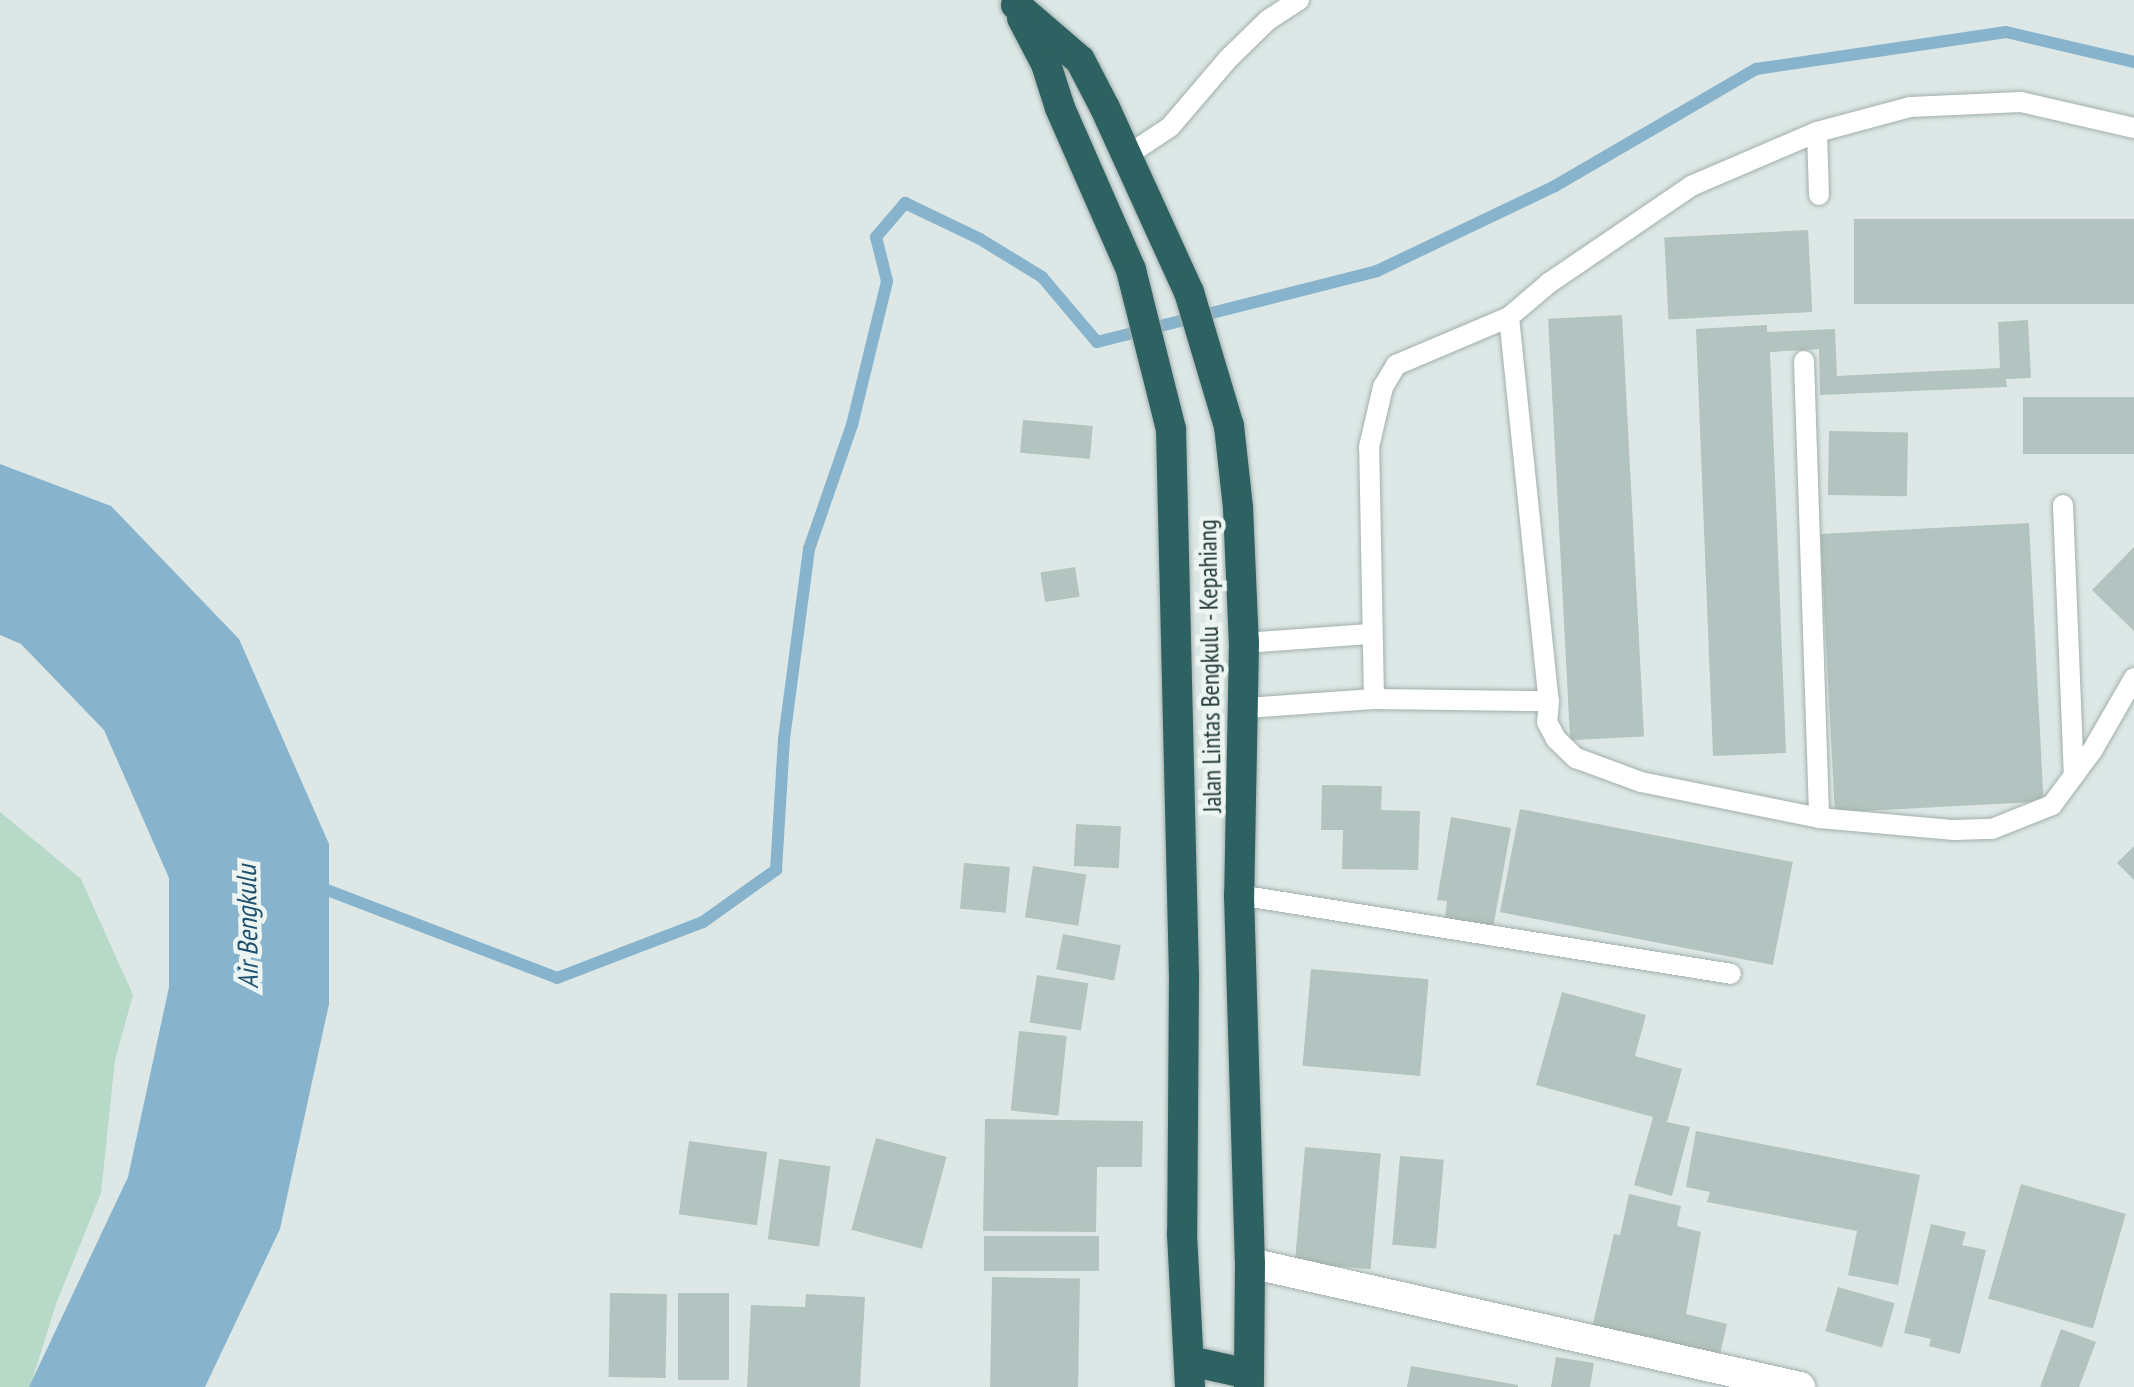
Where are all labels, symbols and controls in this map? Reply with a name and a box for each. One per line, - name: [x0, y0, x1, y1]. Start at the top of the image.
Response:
- street label: Jalan Lintas Bengkulu - Kepahiang: [1192, 518, 1228, 814]
- water label: Air Bengkulu: [229, 865, 265, 989]

